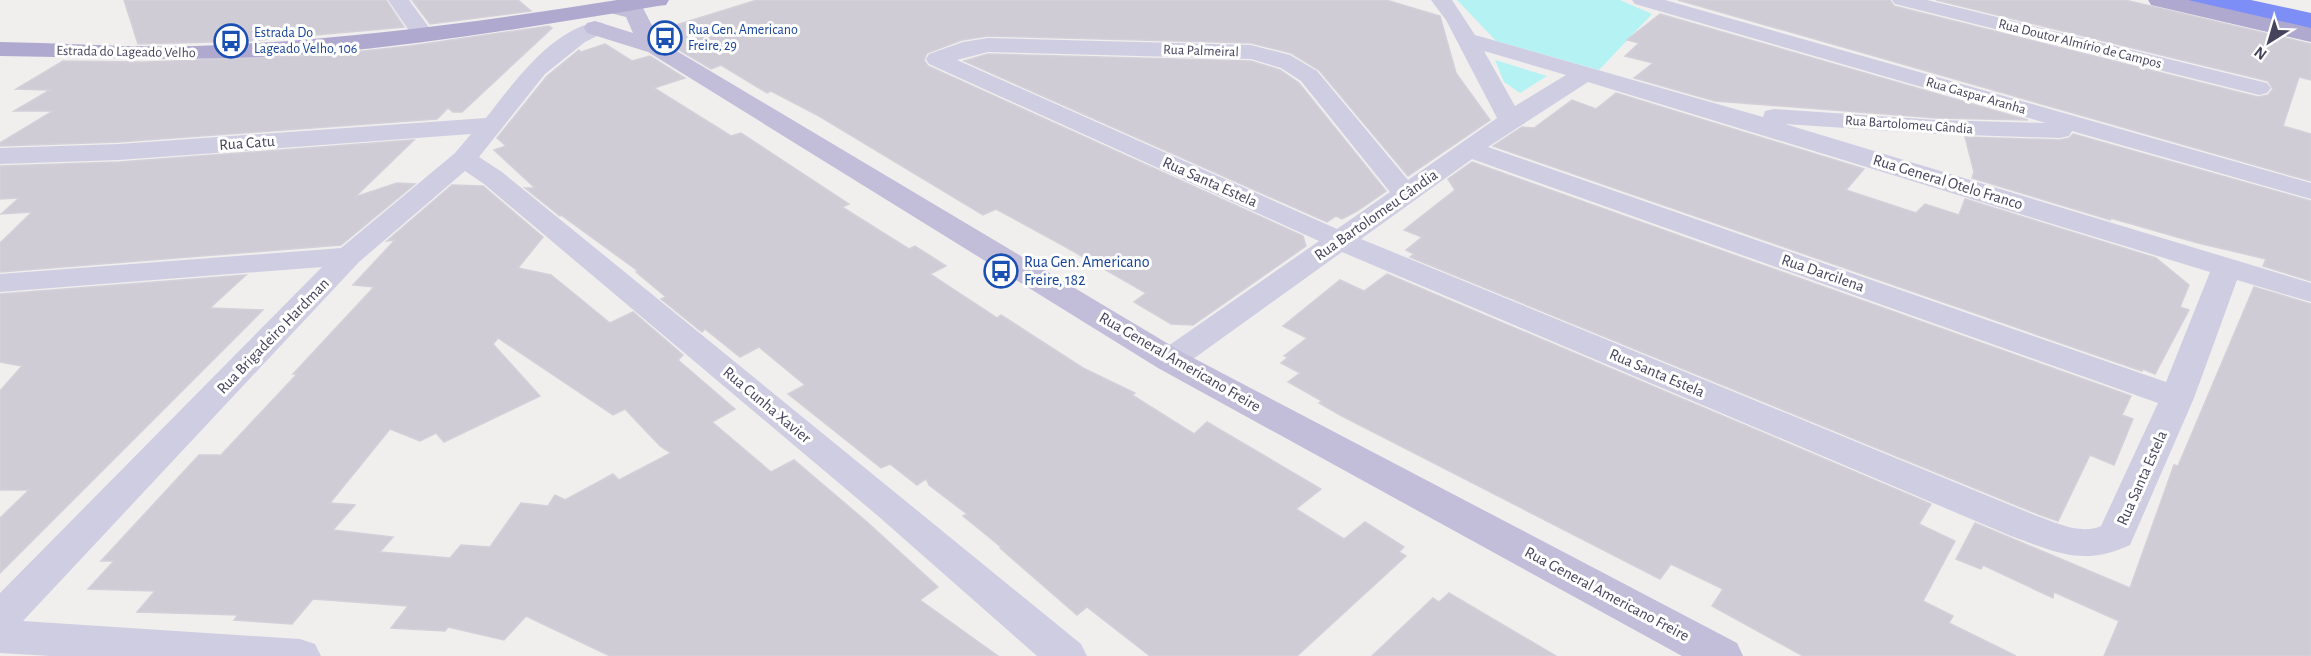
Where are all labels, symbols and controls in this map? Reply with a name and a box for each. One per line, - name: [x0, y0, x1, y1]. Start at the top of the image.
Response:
- north arrow: [2239, 12, 2299, 72]
- street label: Rua Doutor Almírio de Campos: [1997, 17, 2163, 71]
- bus stop icon: Rua Gen. Americano Freire, 29: [647, 20, 683, 56]
- bus stop icon: Estrada Do Lageado Velho, 106: [213, 23, 249, 59]
- place label: Rua Gen. Americano Freire, 29: [688, 23, 798, 53]
- place label: Estrada Do Lageado Velho, 106: [254, 26, 357, 56]
- street label: Rua Palmeiral: [1163, 43, 1239, 59]
- text: N: [2251, 43, 2270, 63]
- street label: Estrada do Lageado Velho: [56, 44, 196, 60]
- street label: Rua Gaspar Aranha: [1924, 75, 2028, 117]
- street label: Rua Bartolomeu Cândia: [1845, 114, 1974, 136]
- street label: Rua Catu: [219, 133, 275, 153]
- street label: Rua General Otelo Franco: [1871, 152, 2025, 212]
- street label: Rua Santa Estela: [1160, 154, 1260, 210]
- street label: Rua Bartolomeu Cândia: [1311, 166, 1441, 264]
- street label: Rua Darcilena: [1780, 251, 1866, 295]
- bus stop icon: Rua Gen. Americano Freire, 182: [983, 253, 1019, 289]
- place label: Rua Gen. Americano Freire, 182: [1024, 254, 1150, 288]
- street label: Rua Brigadeiro Hardman: [214, 275, 332, 397]
- street label: Rua General Americano Freire: [1096, 309, 1264, 415]
- street label: Rua Santa Estela: [1607, 346, 1707, 400]
- street label: Rua Cunha Xavier: [720, 364, 815, 447]
- street label: Rua Santa Estela: [2114, 428, 2170, 528]
- street label: Rua General Americano Freire: [1522, 544, 1692, 644]

